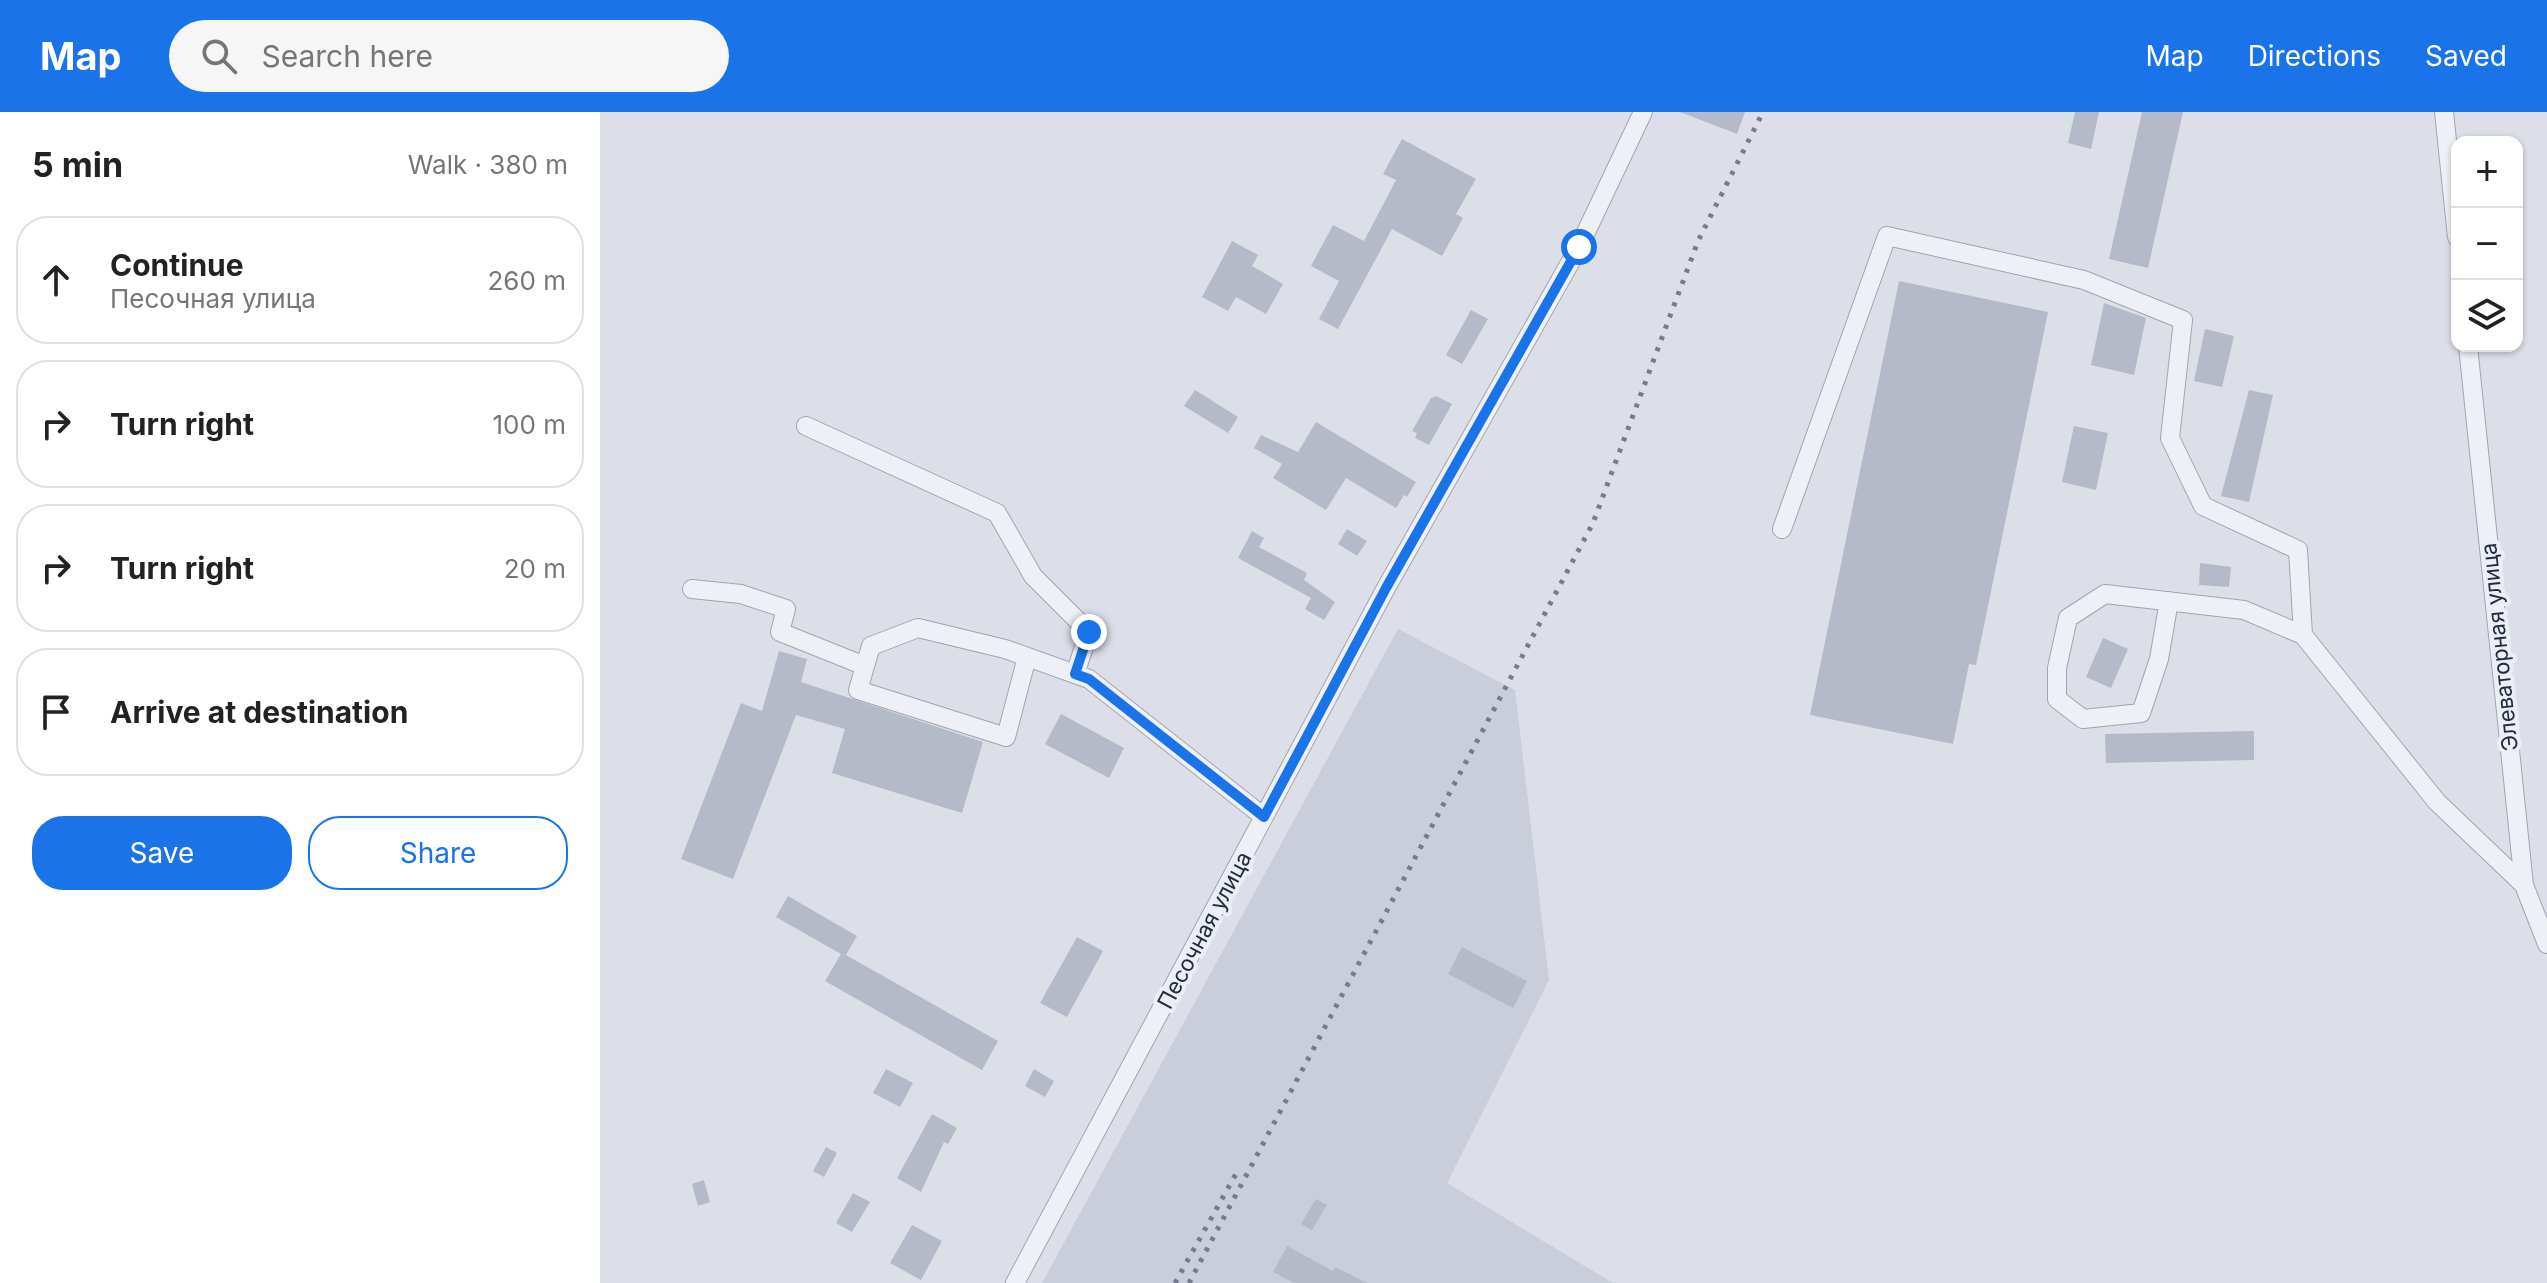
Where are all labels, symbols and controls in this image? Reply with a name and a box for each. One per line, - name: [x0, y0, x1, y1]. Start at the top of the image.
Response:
- search box: [169, 20, 729, 92]
- text: Map: [40, 33, 121, 79]
- icon: search: [197, 34, 241, 78]
- text: Search here: [261, 38, 433, 74]
- text: Map: [2145, 39, 2204, 73]
- text: Directions: [2248, 39, 2381, 73]
- text: Saved: [2425, 39, 2507, 73]
- map controls: [2451, 136, 2523, 352]
- button: +: [2451, 136, 2523, 208]
- text: 5 min: [32, 144, 123, 185]
- text: Walk · 380 m: [408, 149, 568, 180]
- button: −: [2451, 208, 2523, 280]
- route start: [1561, 229, 1597, 265]
- text: Continue: [110, 247, 244, 283]
- icon: ahead: [34, 258, 78, 302]
- text: 260 m: [488, 265, 566, 296]
- button: layers: [2451, 280, 2523, 352]
- text: Песочная улица: [110, 283, 316, 314]
- icon: right: [34, 402, 78, 446]
- text: Turn right: [110, 406, 254, 442]
- text: 100 m: [493, 409, 566, 440]
- street label: Элеваторная улица: [2475, 542, 2523, 752]
- icon: right: [34, 546, 78, 590]
- text: Turn right: [110, 550, 254, 586]
- text: 20 m: [504, 553, 566, 584]
- route end: [1071, 614, 1107, 650]
- icon: arrive: [34, 690, 78, 734]
- text: Arrive at destination: [110, 694, 408, 730]
- button: Save: [32, 816, 292, 890]
- button: Share: [308, 816, 568, 890]
- street label: Песочная улица: [1152, 847, 1256, 1013]

